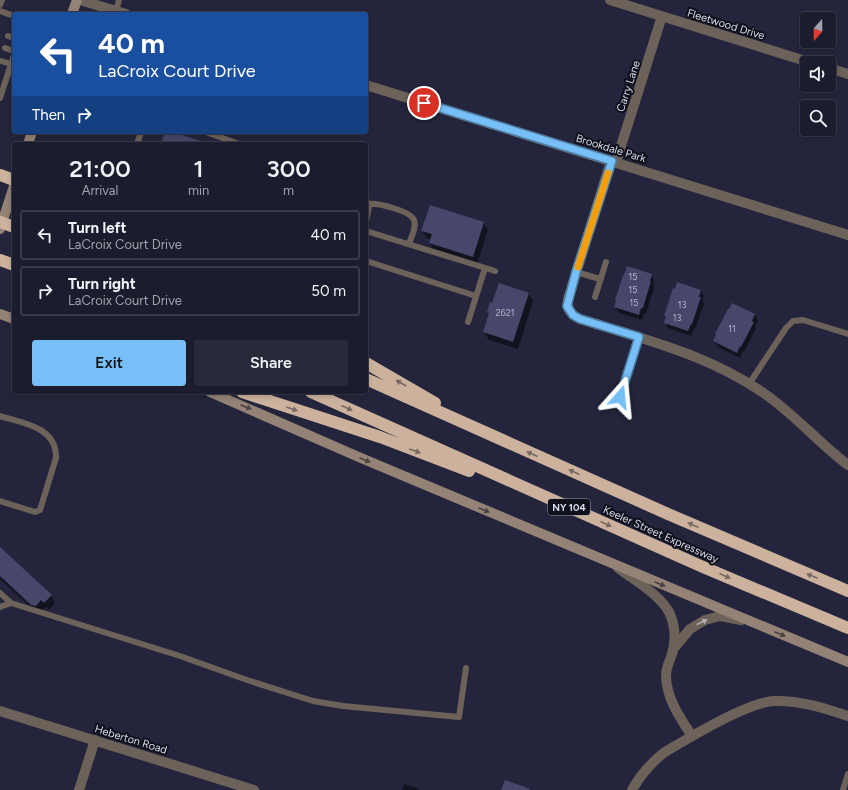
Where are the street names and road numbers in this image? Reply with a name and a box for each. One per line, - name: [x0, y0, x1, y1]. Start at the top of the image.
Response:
- street label: Fleetwood Drive: [685, 7, 766, 42]
- street label: Carry Lane: [614, 59, 643, 113]
- street label: Brookdale Park: [574, 132, 648, 165]
- road number: NY 104: [548, 499, 590, 515]
- street label: Keeler Street Expressway: [601, 503, 721, 566]
- street label: Heberton Road: [93, 722, 169, 757]

